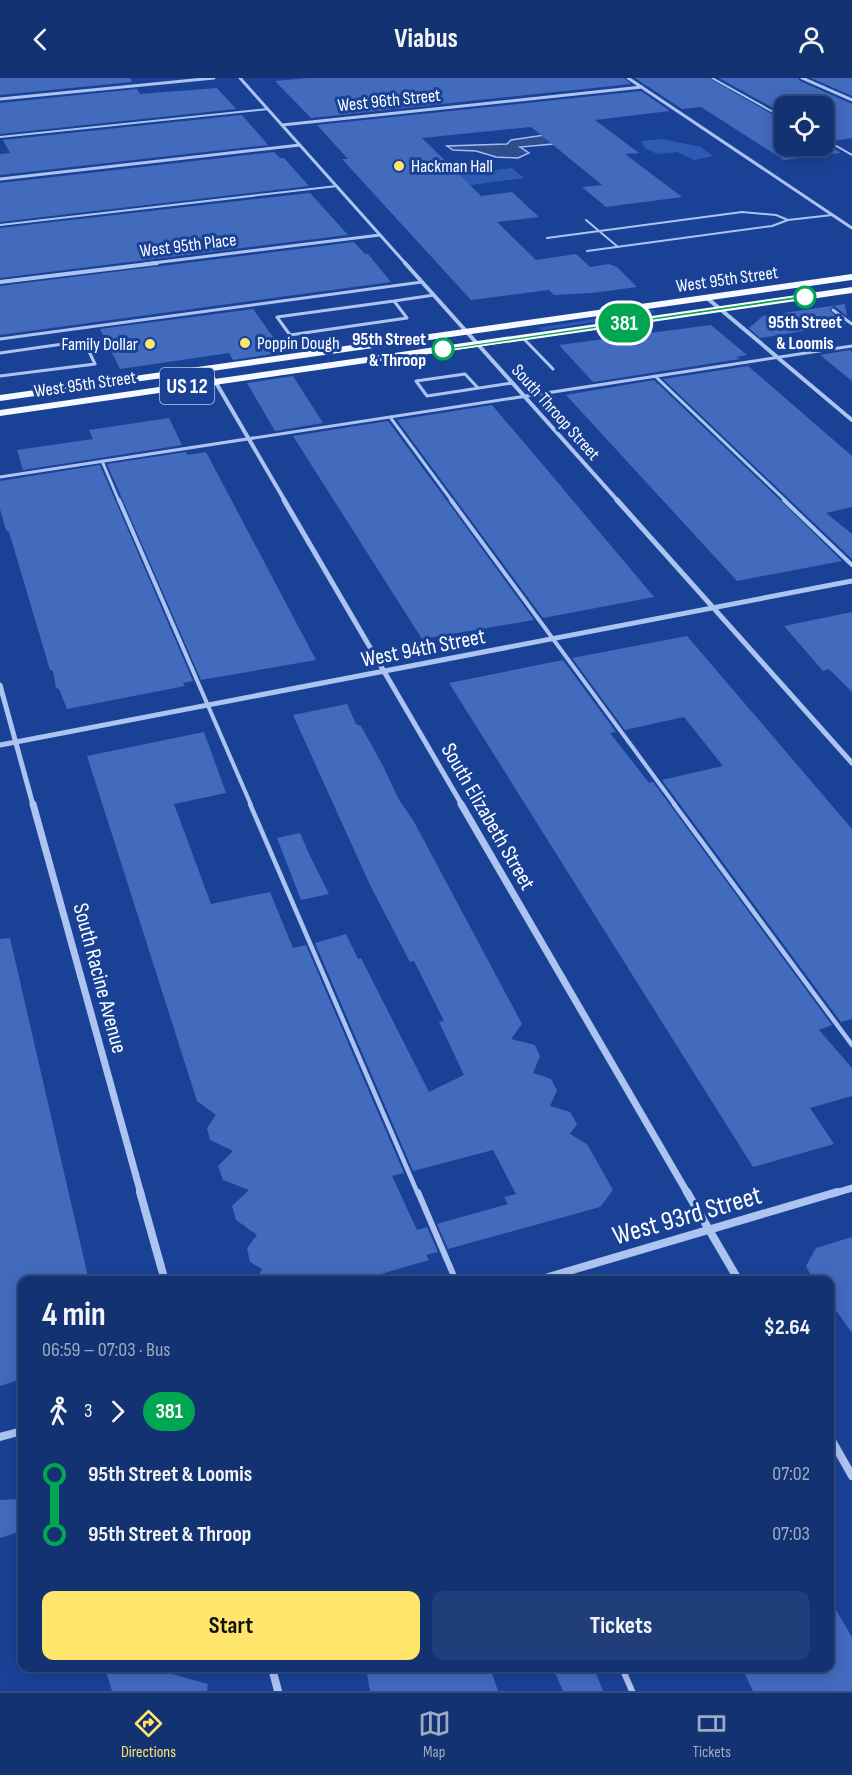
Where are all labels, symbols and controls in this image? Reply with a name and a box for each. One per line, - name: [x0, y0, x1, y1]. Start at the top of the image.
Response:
- icon: back: [24, 23, 57, 56]
- text: Viabus: [394, 23, 458, 55]
- icon: person: [795, 23, 828, 56]
- street label: West 96th Street: [337, 85, 442, 116]
- map controls: [774, 96, 834, 156]
- button: locate: [774, 96, 834, 156]
- place label: Hackman Hall: [411, 156, 493, 177]
- marker: Hackman Hall: [392, 159, 406, 173]
- street label: West 95th Place: [139, 229, 237, 262]
- street label: West 95th Street: [675, 262, 780, 297]
- marker: 95th Street & Loomis: [794, 286, 816, 308]
- line badge: 381: [590, 304, 658, 342]
- text: 381: [610, 311, 638, 336]
- place label: 95th Street & Loomis: [768, 312, 842, 354]
- place label: 95th Street & Throop: [352, 329, 426, 371]
- place label: Poppin Dough: [257, 333, 340, 354]
- place label: Family Dollar: [61, 334, 138, 355]
- marker: Poppin Dough: [238, 336, 252, 350]
- marker: Family Dollar: [143, 337, 157, 351]
- marker: 95th Street & Throop: [432, 338, 454, 360]
- street label: South Throop Street: [507, 360, 604, 465]
- street label: West 95th Street: [33, 367, 138, 402]
- road number: US 12: [160, 368, 214, 404]
- street label: West 94th Street: [359, 623, 488, 674]
- street label: South Elizabeth Street: [435, 738, 541, 895]
- street label: South Racine Avenue: [67, 900, 133, 1056]
- street label: West 93rd Street: [609, 1179, 765, 1252]
- text: 4 min: [42, 1295, 106, 1335]
- text: $2.64: [764, 1314, 810, 1341]
- text: 06:59 – 07:03 · Bus: [42, 1338, 170, 1362]
- icon: walk: [42, 1395, 75, 1428]
- icon: forward: [101, 1395, 134, 1428]
- text: 3: [84, 1399, 92, 1423]
- text: 381: [155, 1399, 183, 1424]
- text: 95th Street & Loomis: [88, 1461, 252, 1488]
- text: 07:02: [772, 1462, 810, 1486]
- text: 95th Street & Throop: [88, 1521, 251, 1548]
- text: 07:03: [772, 1522, 810, 1546]
- button: Start: [42, 1591, 420, 1660]
- button: Tickets: [432, 1591, 810, 1660]
- tab: Directions: [121, 1707, 176, 1762]
- tab: Map: [418, 1707, 451, 1762]
- tab: Tickets: [692, 1707, 731, 1762]

